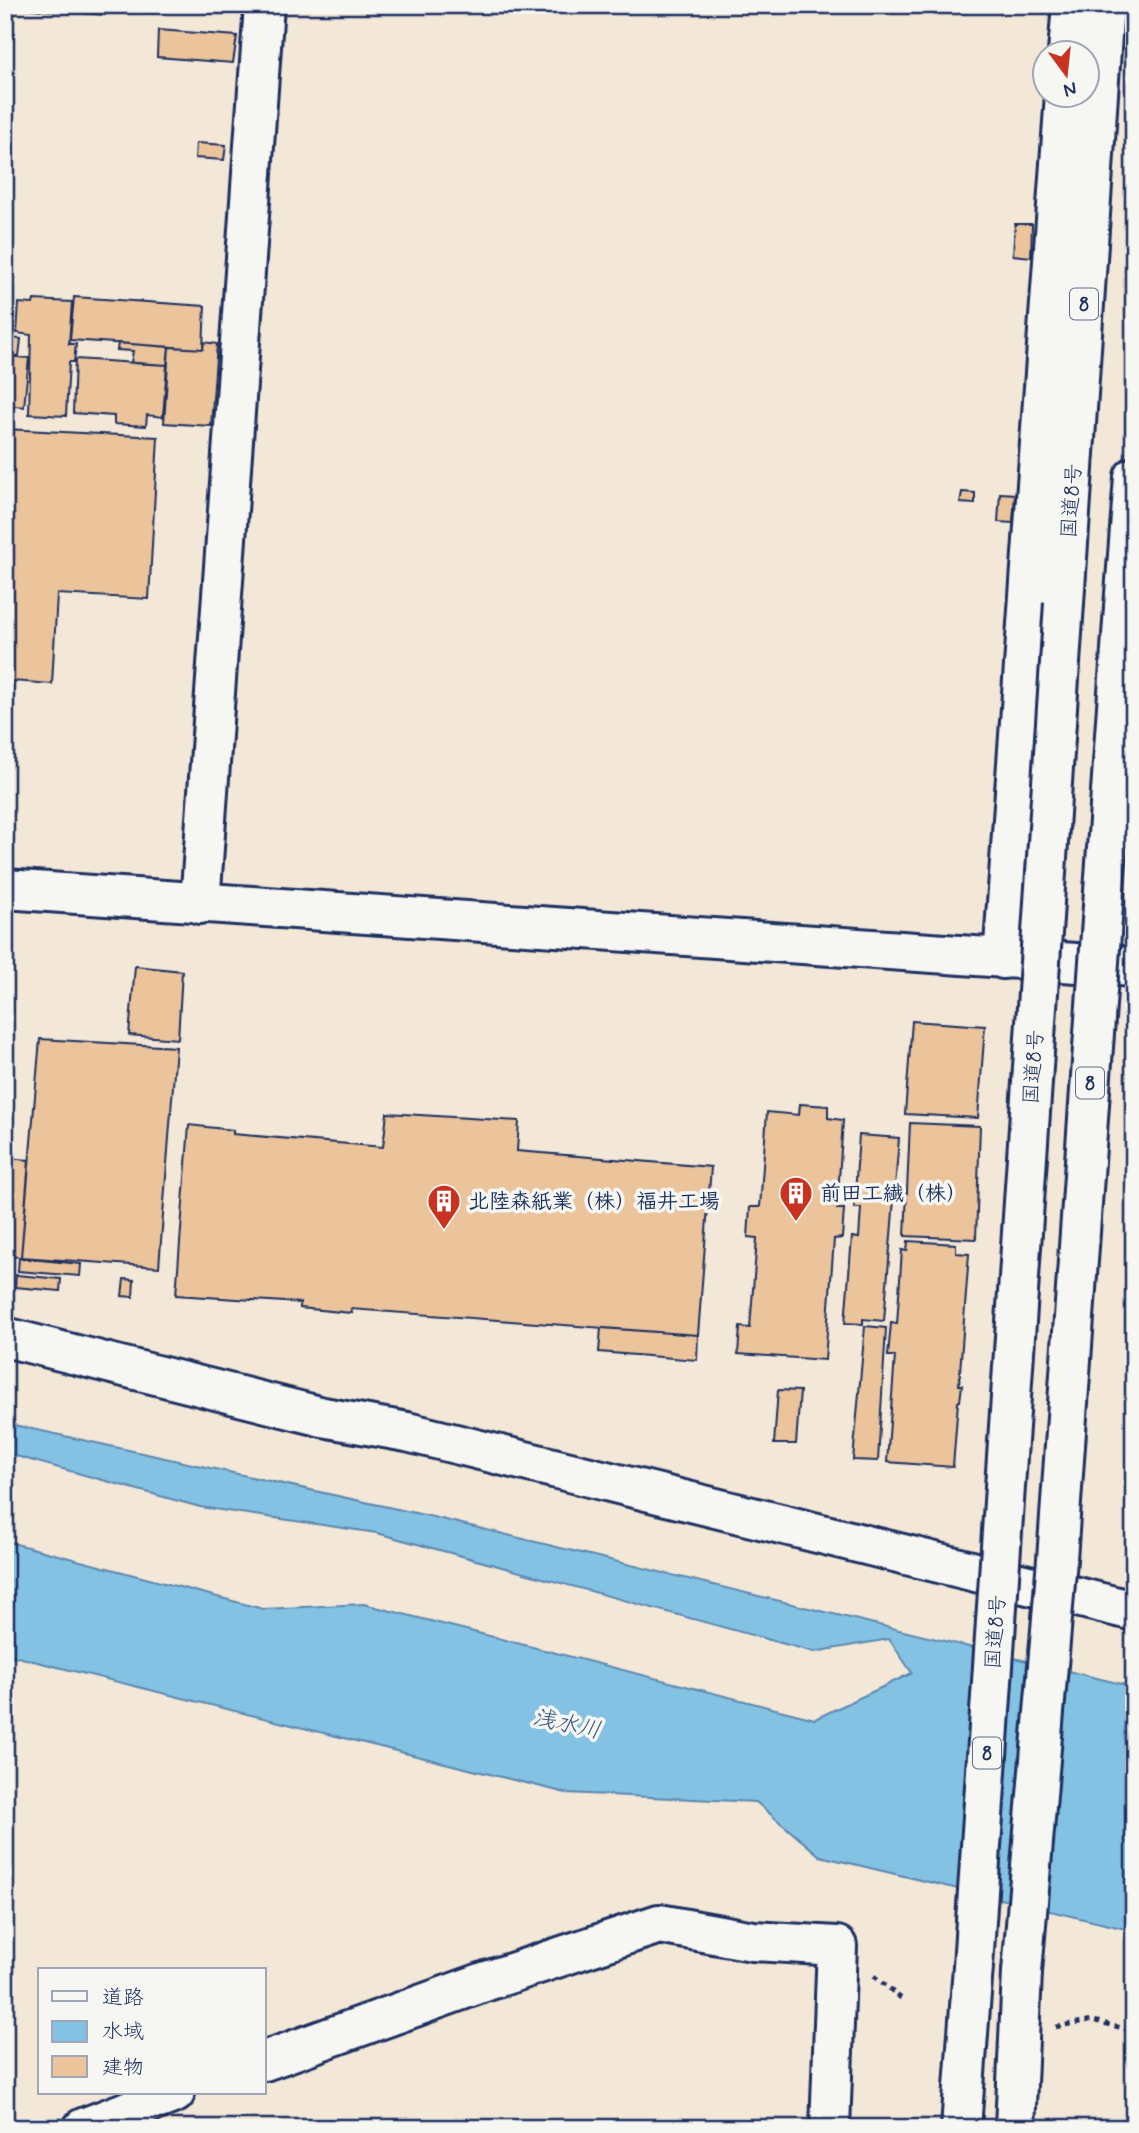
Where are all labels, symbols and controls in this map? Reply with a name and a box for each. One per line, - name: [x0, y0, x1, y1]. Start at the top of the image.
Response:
- north arrow: [1030, 38, 1100, 108]
- text: N: [1061, 75, 1079, 103]
- road number: 8: [1070, 288, 1098, 320]
- street label: 国道8号: [1055, 463, 1089, 539]
- street label: 国道8号: [1017, 1029, 1051, 1105]
- road number: 8: [1076, 1068, 1104, 1098]
- building icon: 前田工繊（株）: [777, 1174, 815, 1223]
- place label: 前田工繊（株）: [820, 1180, 967, 1208]
- building icon: 北陸森紙業（株）福井工場: [425, 1182, 463, 1231]
- place label: 北陸森紙業（株）福井工場: [468, 1188, 720, 1216]
- street label: 国道8号: [979, 1594, 1013, 1670]
- water label: 浅水川: [530, 1703, 603, 1747]
- road number: 8: [973, 1737, 1001, 1768]
- legend: [38, 1968, 266, 2094]
- text: 道路: [102, 1984, 144, 2012]
- text: 水域: [102, 2018, 144, 2046]
- text: 建物: [102, 2054, 144, 2082]

